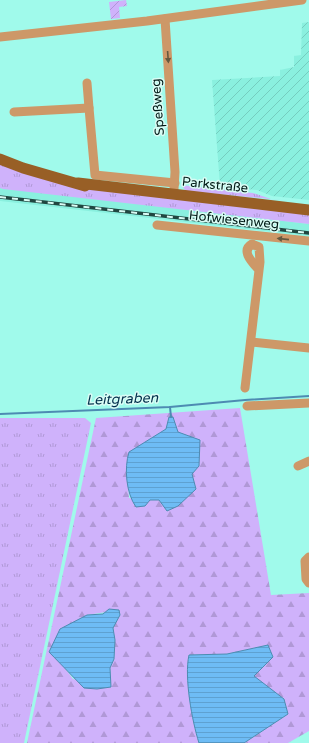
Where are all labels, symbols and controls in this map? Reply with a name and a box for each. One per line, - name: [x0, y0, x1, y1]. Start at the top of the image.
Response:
- one-way arrow: [164, 51, 171, 63]
- street label: Speßweg: [148, 78, 168, 136]
- street label: Parkstraße: [181, 174, 249, 196]
- street label: Hofwiesenweg: [188, 207, 280, 233]
- one-way arrow: [277, 235, 289, 242]
- water label: Leitgraben: [86, 389, 159, 409]

